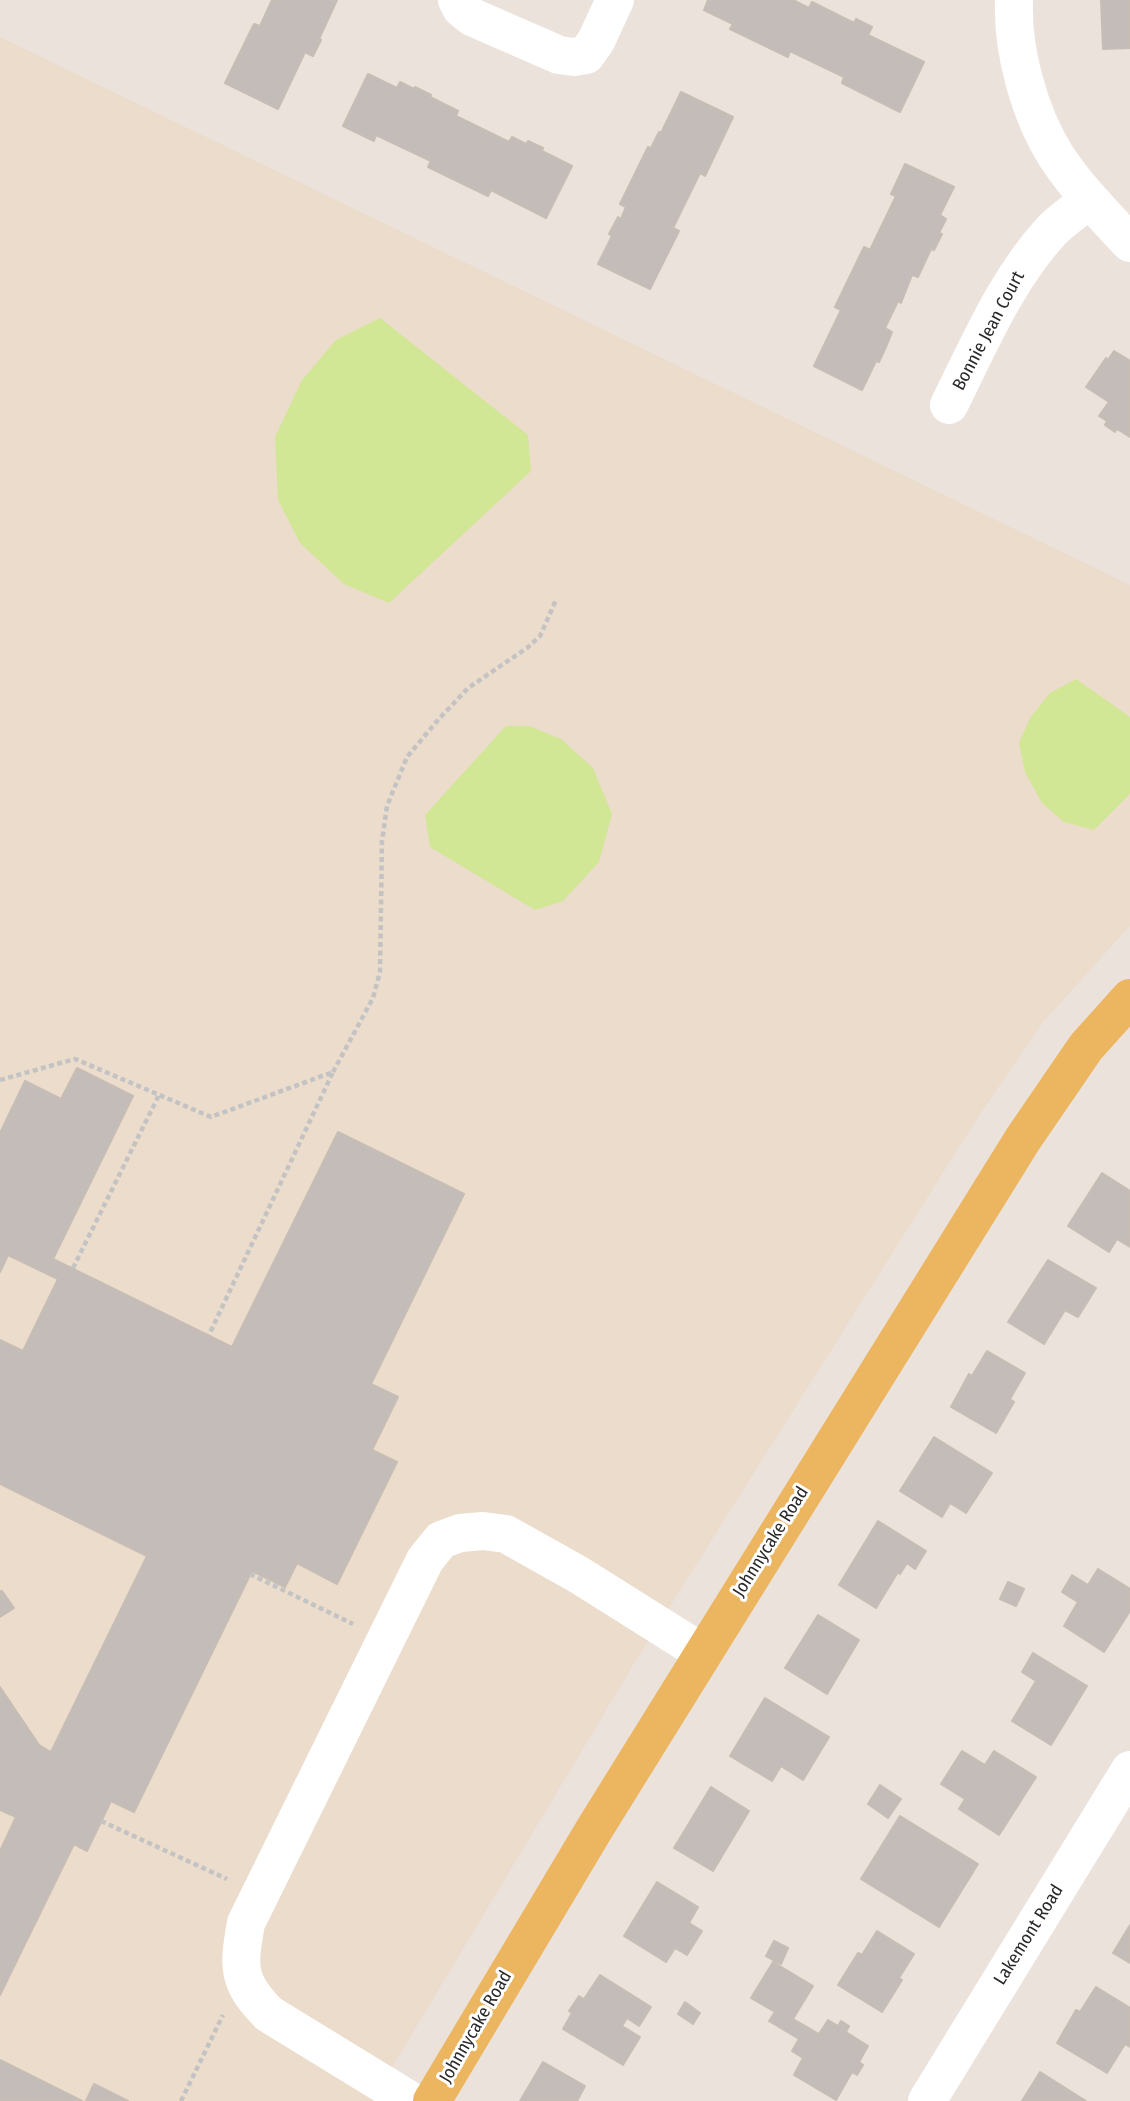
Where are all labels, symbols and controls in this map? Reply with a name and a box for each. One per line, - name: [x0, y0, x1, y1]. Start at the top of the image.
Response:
- street label: Bonnie Jean Court: [948, 268, 1030, 394]
- street label: Johnnycake Road: [729, 1483, 813, 1601]
- street label: Lakemont Road: [990, 1881, 1068, 1989]
- street label: Johnnycake Road: [435, 1967, 517, 2087]

